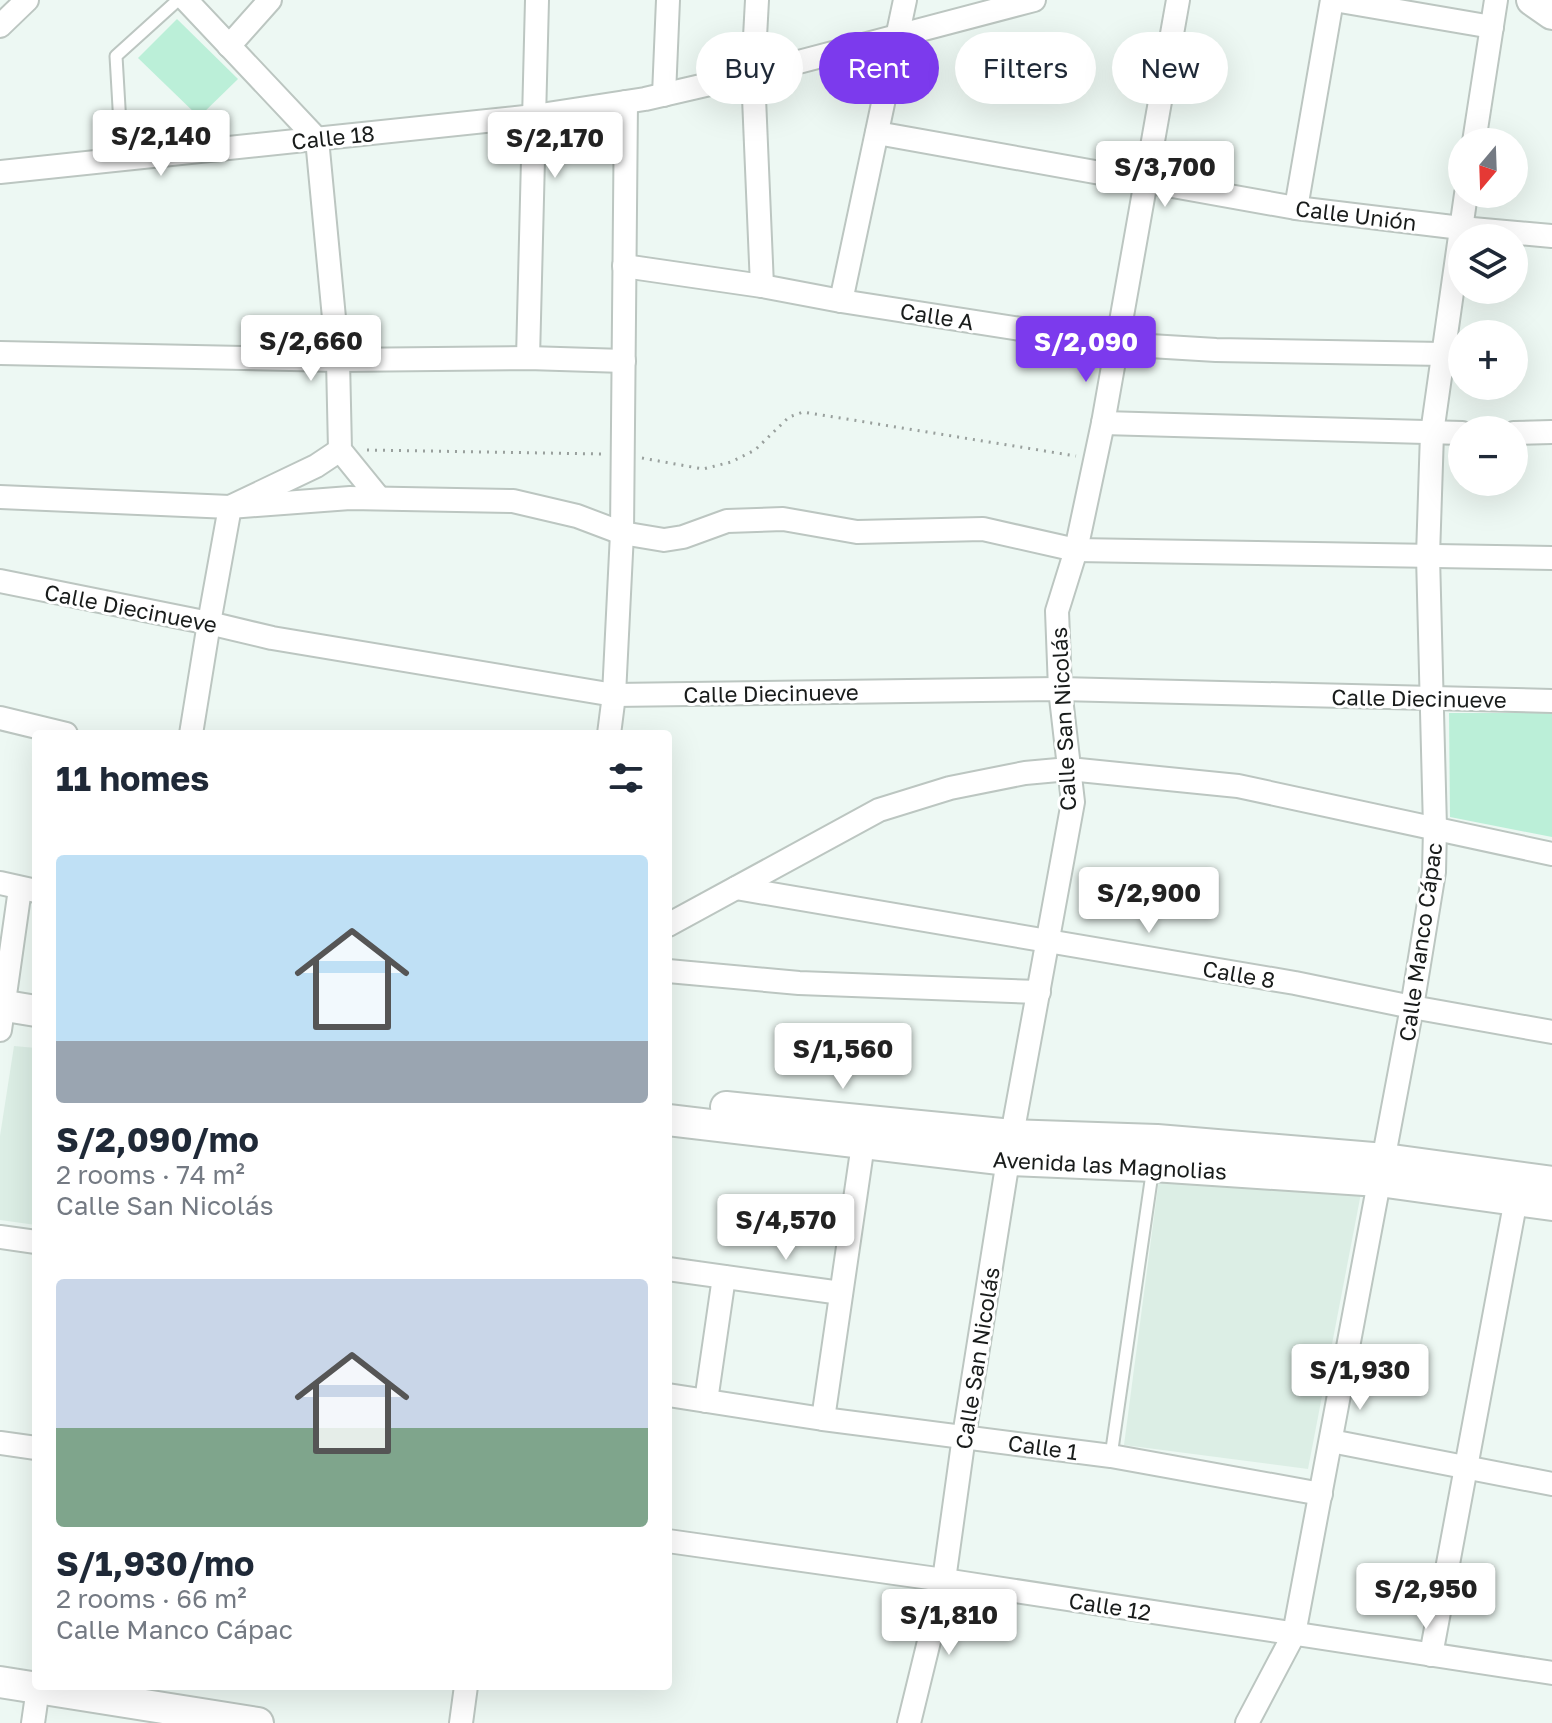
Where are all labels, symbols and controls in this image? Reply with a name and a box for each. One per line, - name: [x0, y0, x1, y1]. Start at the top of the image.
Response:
- chip: Buy: [696, 32, 803, 104]
- chip: Rent: [819, 32, 939, 104]
- chip: Filters: [955, 32, 1096, 104]
- chip: New: [1112, 32, 1228, 104]
- pin: S/2,140: [87, 110, 235, 178]
- pin: S/2,170: [481, 112, 629, 180]
- street label: Calle 18: [290, 119, 376, 155]
- text: S/2,140: [111, 120, 211, 151]
- text: S/2,170: [506, 122, 604, 153]
- north arrow: [1448, 128, 1528, 208]
- map controls: [1448, 128, 1528, 496]
- pin: S/3,700: [1091, 141, 1239, 209]
- text: S/3,700: [1114, 151, 1216, 182]
- street label: Calle Unión: [1294, 194, 1418, 236]
- button: layers: [1448, 224, 1528, 304]
- street label: Calle A: [898, 297, 976, 335]
- pin: S/2,660: [237, 315, 385, 383]
- pin: S/2,090: [1012, 316, 1160, 384]
- button: +: [1448, 320, 1528, 400]
- text: S/2,660: [259, 325, 363, 356]
- text: S/2,090: [1034, 326, 1138, 357]
- button: −: [1448, 416, 1528, 496]
- street label: Calle Diecinueve: [42, 578, 220, 638]
- street label: Calle San Nicolás: [1045, 626, 1081, 812]
- street label: Calle Diecinueve: [683, 678, 859, 708]
- street label: Calle Diecinueve: [1331, 683, 1507, 713]
- icon: filters: [604, 756, 648, 800]
- text: 11 homes: [56, 758, 209, 798]
- street label: Calle Manco Cápac: [1393, 841, 1447, 1043]
- pin: S/2,900: [1075, 867, 1223, 935]
- text: S/2,900: [1097, 877, 1201, 908]
- icon: home: [280, 907, 424, 1051]
- street label: Calle 8: [1201, 954, 1277, 994]
- pin: S/1,560: [769, 1023, 917, 1091]
- text: S/1,560: [793, 1033, 893, 1064]
- text: S/2,090/mo: [56, 1119, 259, 1159]
- street label: Avenida las Magnolias: [992, 1145, 1228, 1185]
- text: 2 rooms · 74 m²: [56, 1159, 245, 1190]
- text: Calle San Nicolás: [56, 1190, 273, 1221]
- pin: S/4,570: [712, 1194, 860, 1262]
- text: S/4,570: [735, 1204, 837, 1235]
- street label: Calle San Nicolás: [949, 1265, 1005, 1451]
- icon: home: [280, 1331, 424, 1475]
- pin: S/1,930: [1286, 1344, 1434, 1412]
- text: S/1,930: [1310, 1354, 1410, 1385]
- street label: Calle 1: [1006, 1429, 1080, 1465]
- text: S/1,930/mo: [56, 1543, 254, 1583]
- pin: S/2,950: [1352, 1563, 1500, 1631]
- text: S/2,950: [1374, 1573, 1478, 1604]
- text: 2 rooms · 66 m²: [56, 1583, 247, 1614]
- street label: Calle 12: [1067, 1586, 1153, 1626]
- pin: S/1,810: [875, 1589, 1023, 1657]
- text: S/1,810: [900, 1599, 998, 1630]
- text: Calle Manco Cápac: [56, 1614, 293, 1645]

